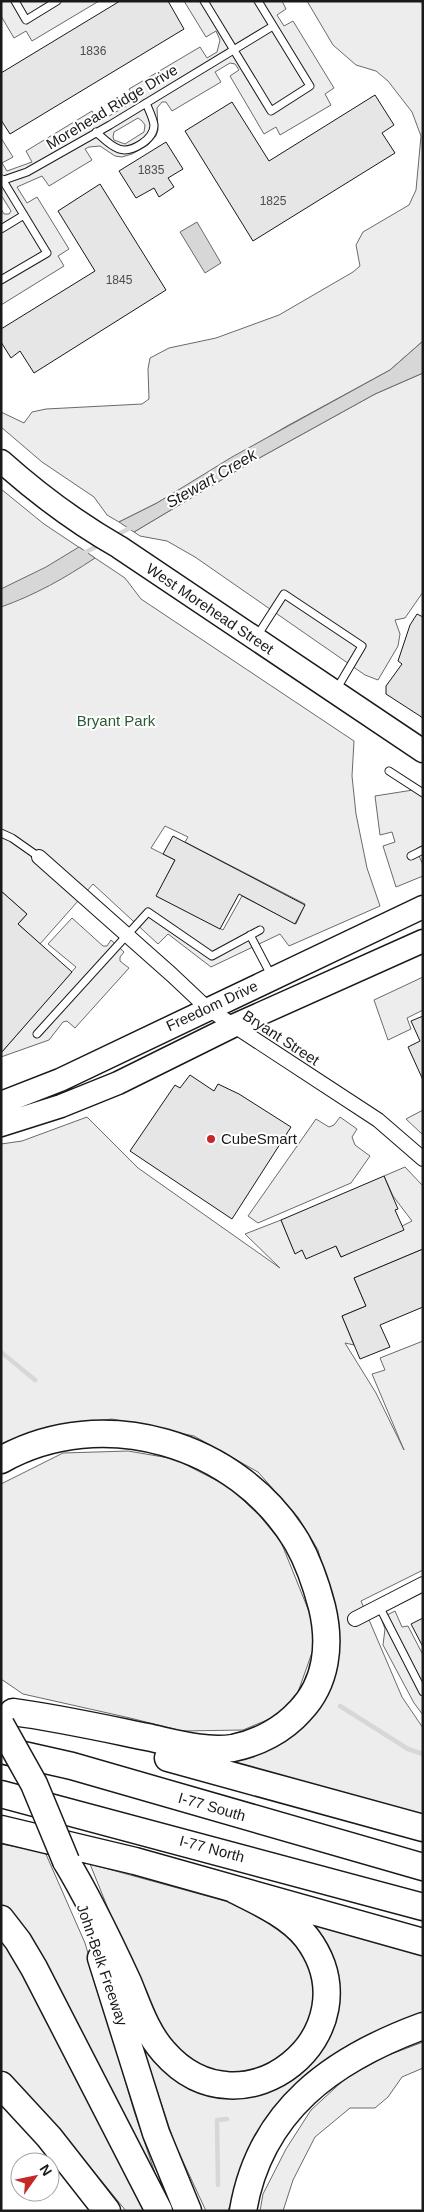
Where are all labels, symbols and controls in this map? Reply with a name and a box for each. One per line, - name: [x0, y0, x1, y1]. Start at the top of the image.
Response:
- house number: 1836: [80, 44, 107, 58]
- street label: Morehead Ridge Drive: [43, 61, 180, 153]
- house number: 1835: [138, 163, 165, 177]
- house number: 1825: [260, 194, 287, 208]
- house number: 1845: [106, 273, 133, 287]
- water label: Stewart Creek: [163, 445, 260, 511]
- street label: West Morehead Street: [143, 560, 278, 658]
- park label: Bryant Park: [77, 712, 156, 729]
- street label: Freedom Drive: [163, 977, 260, 1034]
- street label: Bryant Street: [240, 1007, 323, 1069]
- place label: CubeSmart: [221, 1130, 298, 1147]
- marker: CubeSmart: [205, 1133, 217, 1145]
- street label: I-77 South: [177, 1789, 248, 1824]
- street label: I-77 North: [178, 1832, 247, 1865]
- street label: John Belk Freeway: [74, 1902, 131, 2028]
- north arrow: [10, 2152, 60, 2202]
- text: N: [36, 2161, 55, 2179]

